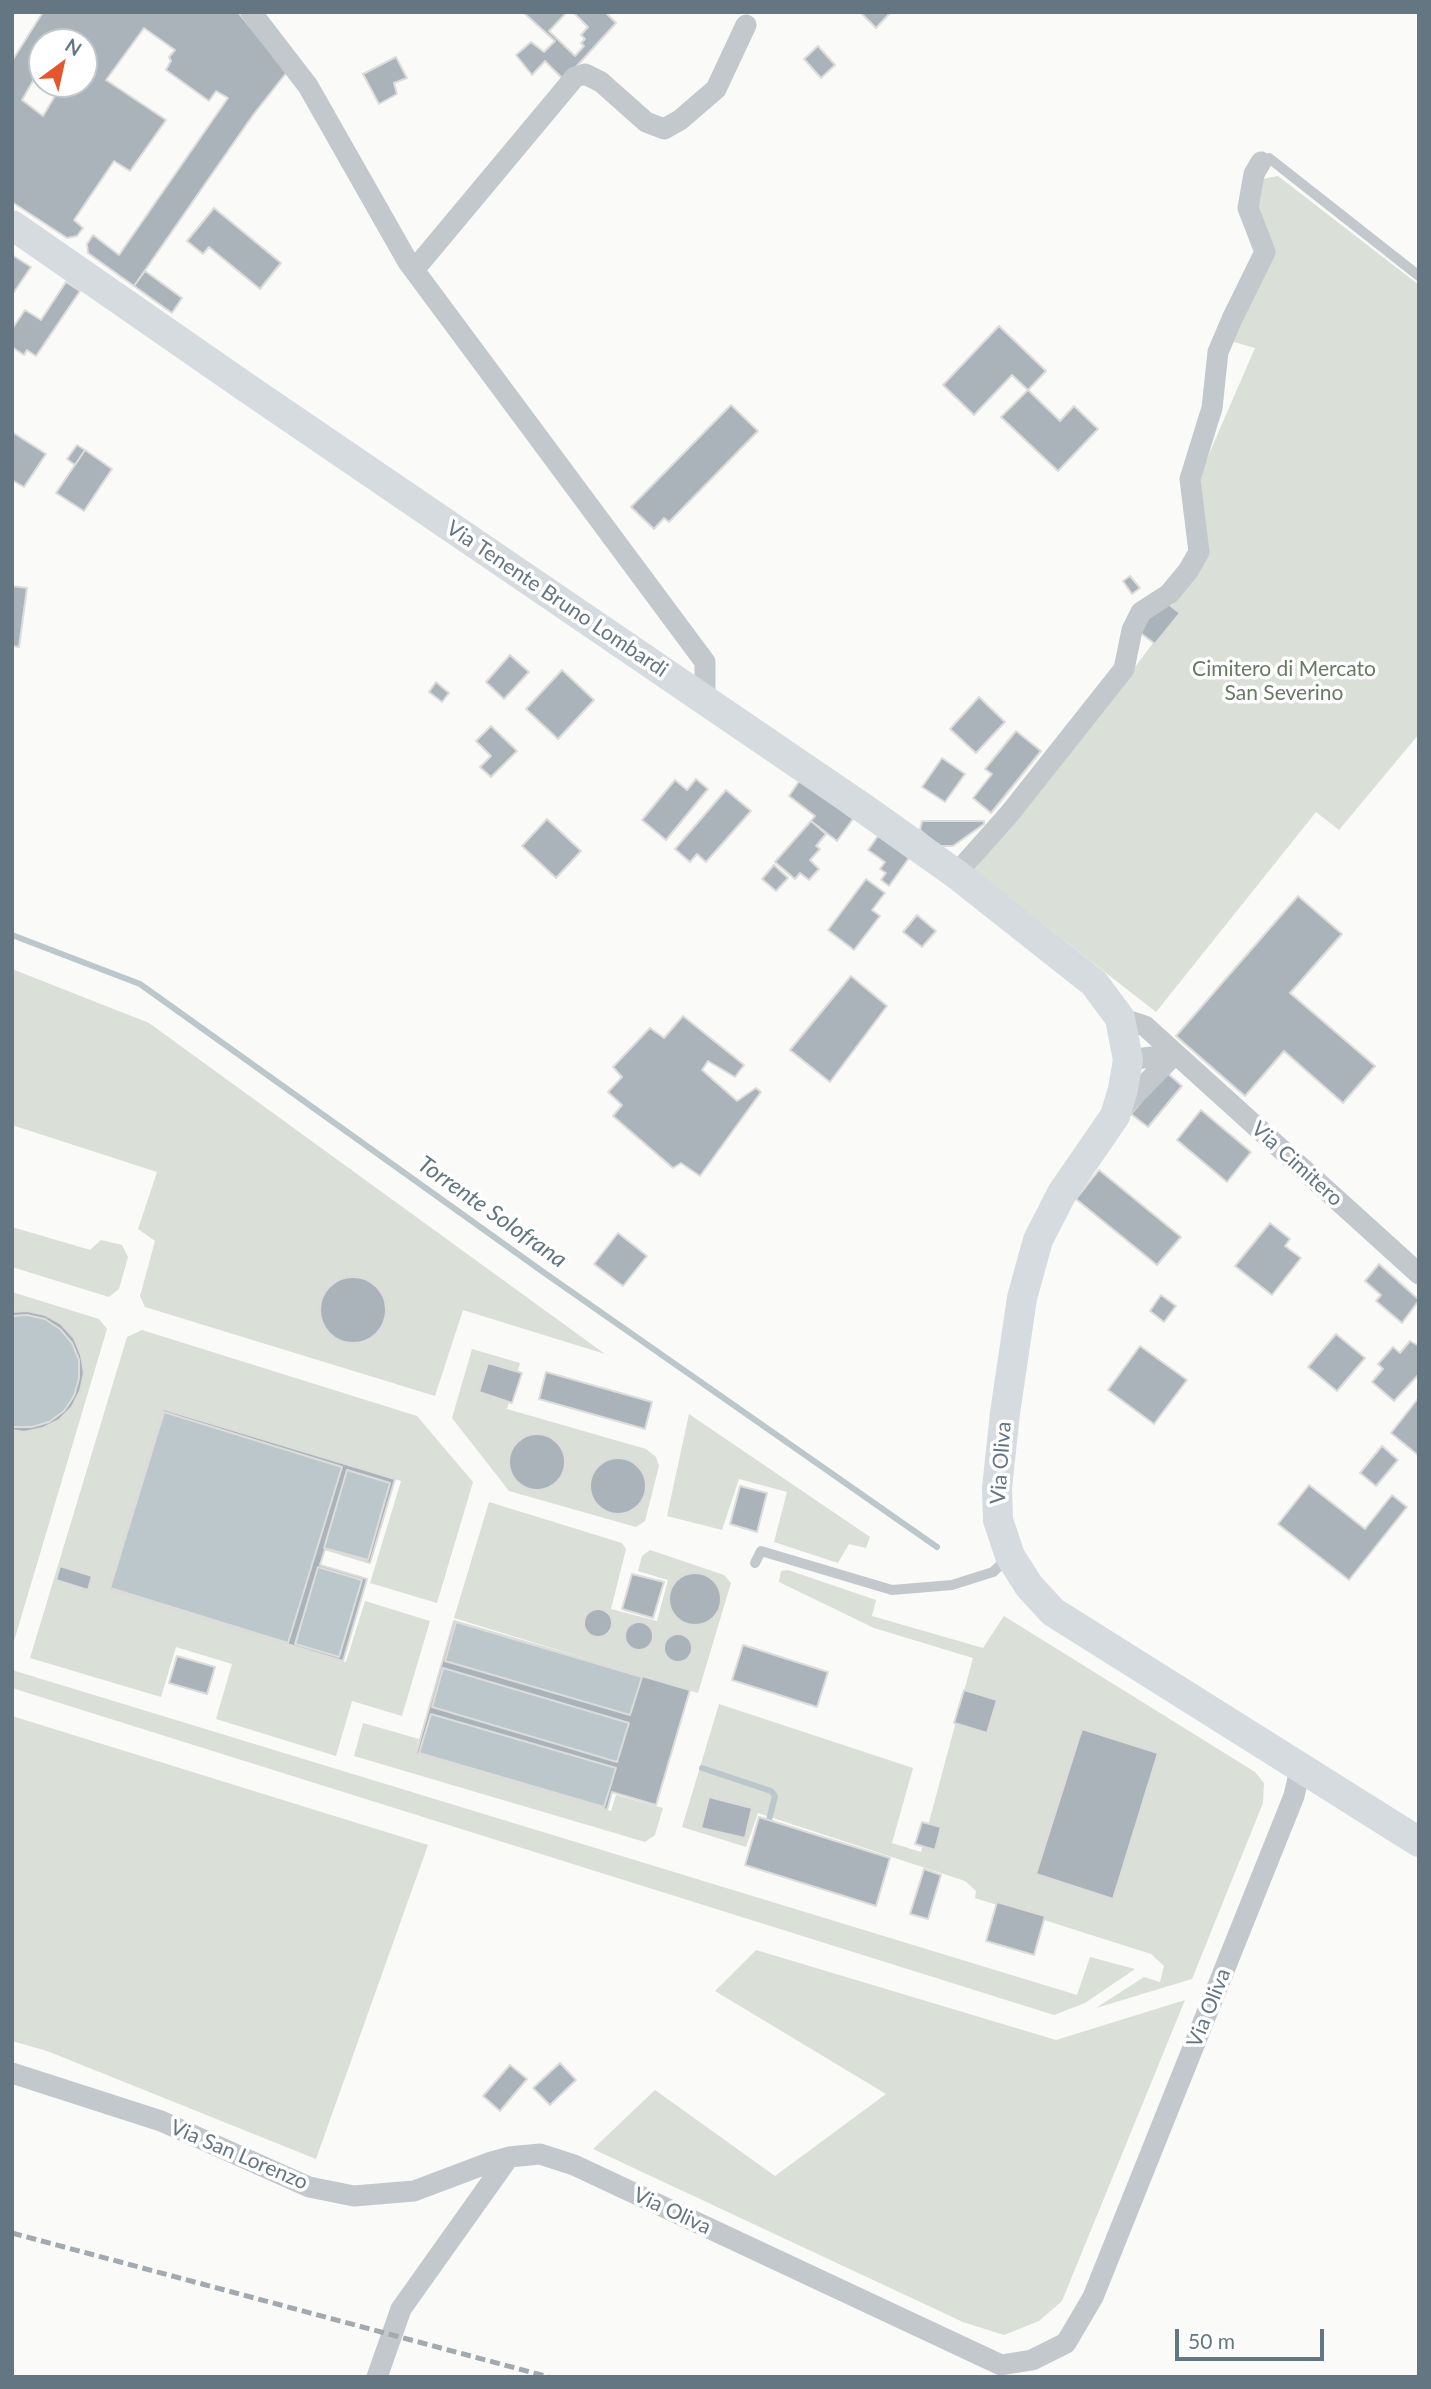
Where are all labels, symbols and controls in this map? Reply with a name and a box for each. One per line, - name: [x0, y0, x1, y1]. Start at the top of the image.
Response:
- north arrow: [28, 28, 98, 98]
- text: N: [61, 33, 86, 60]
- street label: Via Tenente Bruno Lombardi: [442, 515, 672, 683]
- park label: Cimitero di Mercato San Severino: [1192, 656, 1376, 706]
- street label: Via Cimitero: [1246, 1116, 1348, 1212]
- water label: Torrente Solofrana: [412, 1150, 572, 1274]
- street label: Via Oliva: [986, 1421, 1016, 1505]
- street label: Via Oliva: [1182, 1965, 1236, 2051]
- street label: Via San Lorenzo: [166, 2115, 312, 2195]
- street label: Via Oliva: [629, 2182, 715, 2240]
- scale bar: [1179, 2316, 1328, 2360]
- text: 50 m: [1188, 2328, 1235, 2353]

